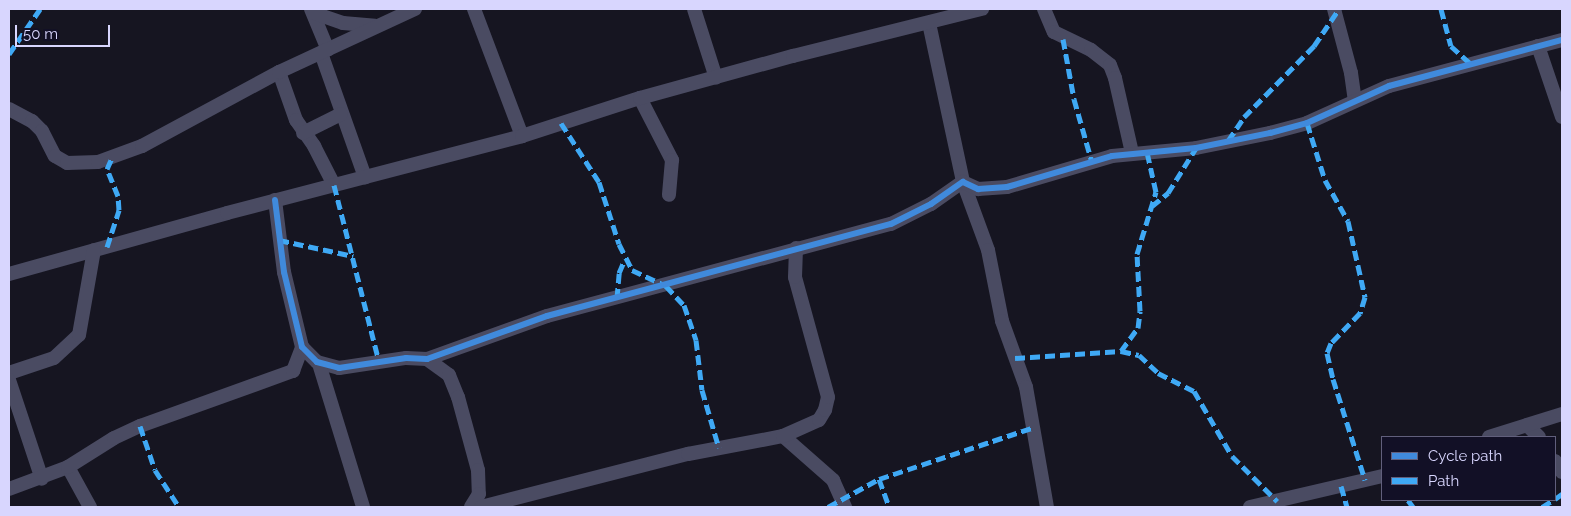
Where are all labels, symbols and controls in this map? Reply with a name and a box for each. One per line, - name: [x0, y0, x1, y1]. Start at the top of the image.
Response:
- scale bar: [18, 15, 112, 47]
- text: 50 m: [23, 25, 58, 43]
- legend: [1381, 436, 1556, 501]
- text: Cycle path: [1428, 447, 1502, 465]
- text: Path: [1428, 472, 1459, 490]

